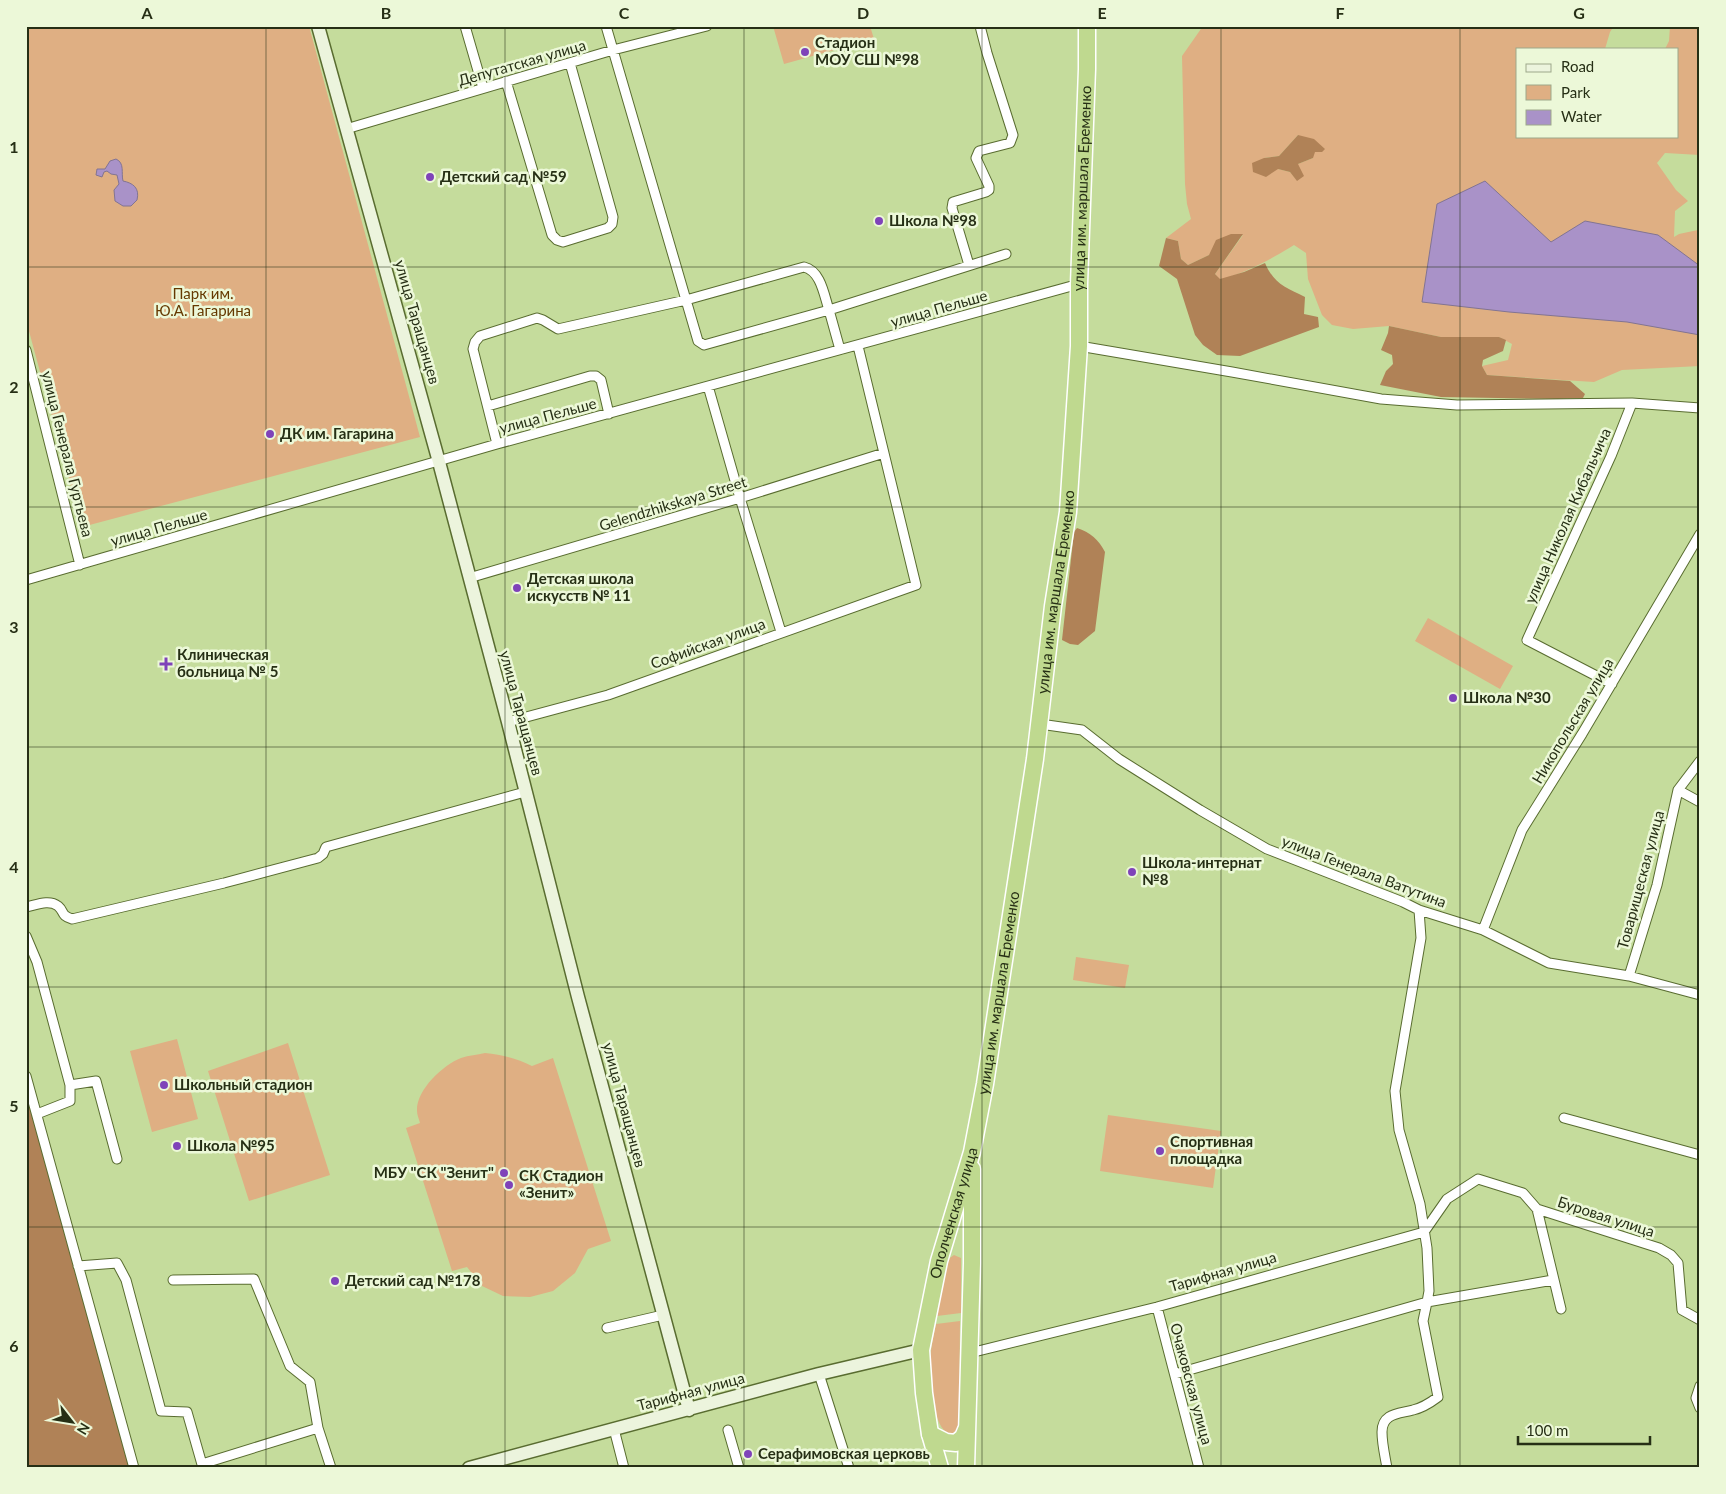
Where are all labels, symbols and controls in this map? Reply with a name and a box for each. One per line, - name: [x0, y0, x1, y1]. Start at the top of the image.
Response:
- text: A: [140, 3, 153, 22]
- text: B: [381, 3, 391, 22]
- text: C: [619, 3, 630, 22]
- text: D: [857, 3, 869, 22]
- text: E: [1097, 3, 1107, 22]
- text: F: [1335, 3, 1345, 22]
- text: G: [1573, 3, 1585, 22]
- place label: Стадион МОУ СШ №98: [815, 33, 919, 68]
- street label: Депутатская улица: [456, 35, 588, 89]
- marker: Стадион МОУ СШ №98: [799, 46, 811, 58]
- legend: [1516, 48, 1678, 138]
- text: Road: [1561, 57, 1594, 75]
- text: Park: [1561, 83, 1591, 101]
- street label: улица им. маршала Еременко: [1069, 85, 1094, 291]
- text: Water: [1561, 107, 1602, 125]
- text: 1: [9, 137, 19, 156]
- place label: Детский сад №59: [440, 167, 567, 185]
- marker: Детский сад №59: [424, 171, 436, 183]
- place label: Школа №98: [889, 211, 977, 229]
- marker: Школа №98: [873, 215, 885, 227]
- street label: улица Таращанцев: [392, 258, 444, 386]
- park label: Парк им. Ю.А. Гагарина: [155, 284, 251, 319]
- street label: улица Пельше: [888, 286, 989, 330]
- street label: улица Генерала Гуртьева: [39, 369, 97, 539]
- text: 2: [9, 377, 19, 396]
- street label: улица Пельше: [497, 393, 598, 437]
- place label: ДК им. Гагарина: [280, 424, 394, 442]
- street label: улица Николая Кибальчича: [1520, 425, 1614, 606]
- marker: ДК им. Гагарина: [264, 428, 276, 440]
- street label: Gelendzhikskaya Street: [597, 472, 749, 534]
- street label: улица им. маршала Еременко: [1033, 490, 1077, 695]
- street label: улица Пельше: [108, 505, 209, 549]
- place label: Детская школа искусств № 11: [527, 569, 634, 604]
- marker: Детская школа искусств № 11: [511, 582, 523, 594]
- street label: Софийская улица: [648, 614, 767, 672]
- text: 3: [9, 617, 19, 636]
- place label: Клиническая больница № 5: [177, 645, 278, 680]
- street label: улица Таращанцев: [497, 648, 547, 777]
- street label: Никопольская улица: [1528, 654, 1617, 787]
- marker: Клиническая больница № 5: [159, 657, 173, 671]
- place label: Школа №30: [1463, 688, 1551, 706]
- marker: Школа №30: [1447, 692, 1459, 704]
- street label: Товарищеская улица: [1613, 808, 1667, 951]
- street label: улица Генерала Ватутина: [1280, 831, 1449, 911]
- place label: Школа-интернат №8: [1142, 853, 1262, 888]
- text: 4: [9, 857, 19, 876]
- marker: Школа-интернат №8: [1126, 866, 1138, 878]
- street label: улица им. маршала Еременко: [973, 890, 1023, 1096]
- street label: улица Таращанцев: [600, 1040, 650, 1169]
- place label: Школьный стадион: [174, 1075, 313, 1093]
- marker: Школьный стадион: [158, 1079, 170, 1091]
- text: 5: [9, 1096, 19, 1115]
- place label: Спортивная площадка: [1170, 1132, 1253, 1167]
- place label: Школа №95: [187, 1136, 275, 1154]
- marker: Школа №95: [171, 1140, 183, 1152]
- marker: Спортивная площадка: [1154, 1145, 1166, 1157]
- street label: Ополченская улица: [926, 1146, 981, 1280]
- place label: МБУ "СК "Зенит": [374, 1163, 494, 1181]
- place label: СК Стадион «Зенит»: [519, 1166, 603, 1201]
- marker: МБУ "СК "Зенит": [498, 1167, 510, 1179]
- marker: СК Стадион «Зенит»: [503, 1179, 515, 1191]
- street label: Буровая улица: [1556, 1192, 1657, 1240]
- street label: Тарифная улица: [1167, 1247, 1278, 1295]
- place label: Детский сад №178: [345, 1271, 481, 1289]
- marker: Детский сад №178: [329, 1275, 341, 1287]
- street label: Очаковская улица: [1167, 1321, 1217, 1447]
- text: 6: [9, 1336, 19, 1355]
- street label: Тарифная улица: [635, 1368, 746, 1414]
- north arrow: [48, 1396, 98, 1446]
- scale bar: [1518, 1414, 1651, 1446]
- text: N: [74, 1420, 94, 1438]
- text: 100 m: [1526, 1421, 1568, 1439]
- place label: Серафимовская церковь: [758, 1444, 930, 1462]
- marker: Серафимовская церковь: [742, 1448, 754, 1460]

